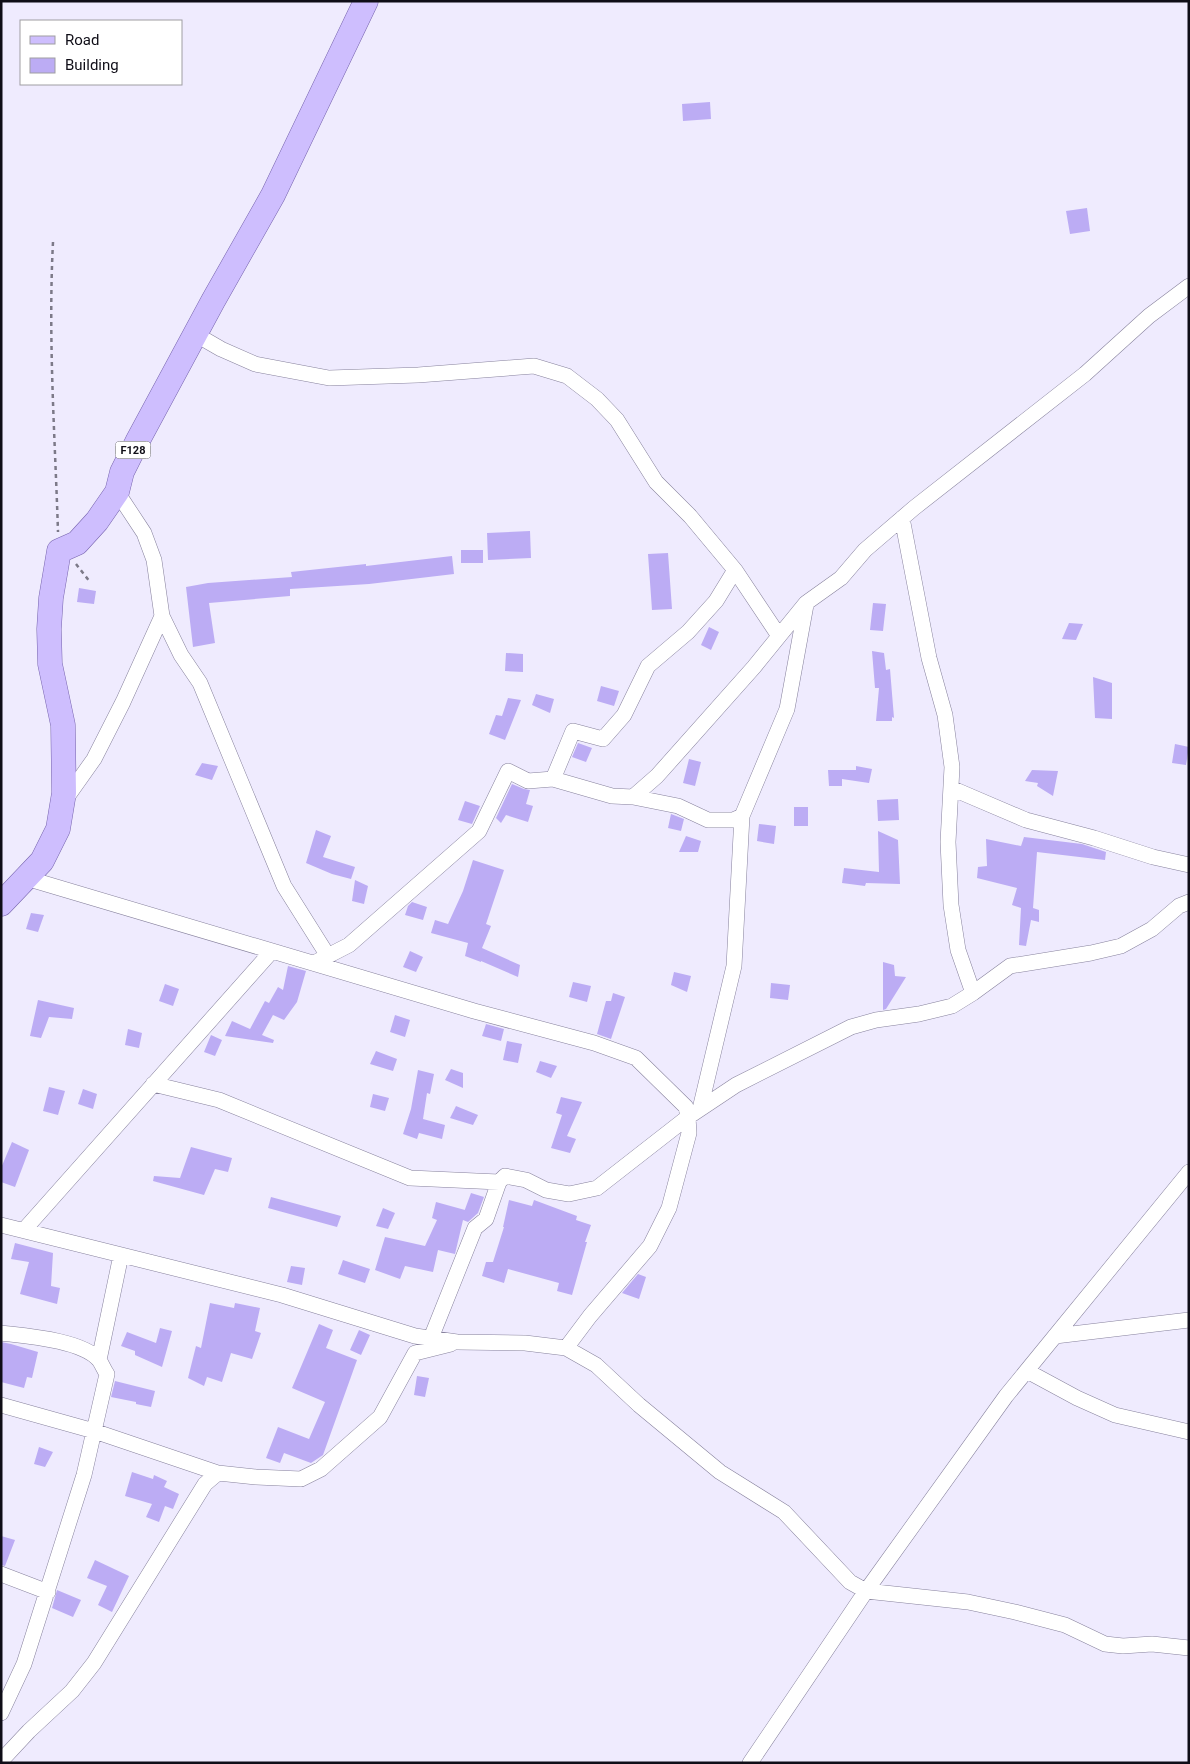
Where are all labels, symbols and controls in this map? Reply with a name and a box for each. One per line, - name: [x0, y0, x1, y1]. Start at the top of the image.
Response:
- legend: [20, 20, 182, 85]
- text: Road: [65, 31, 99, 49]
- text: Building: [65, 56, 119, 74]
- road number: F128: [116, 442, 150, 458]

